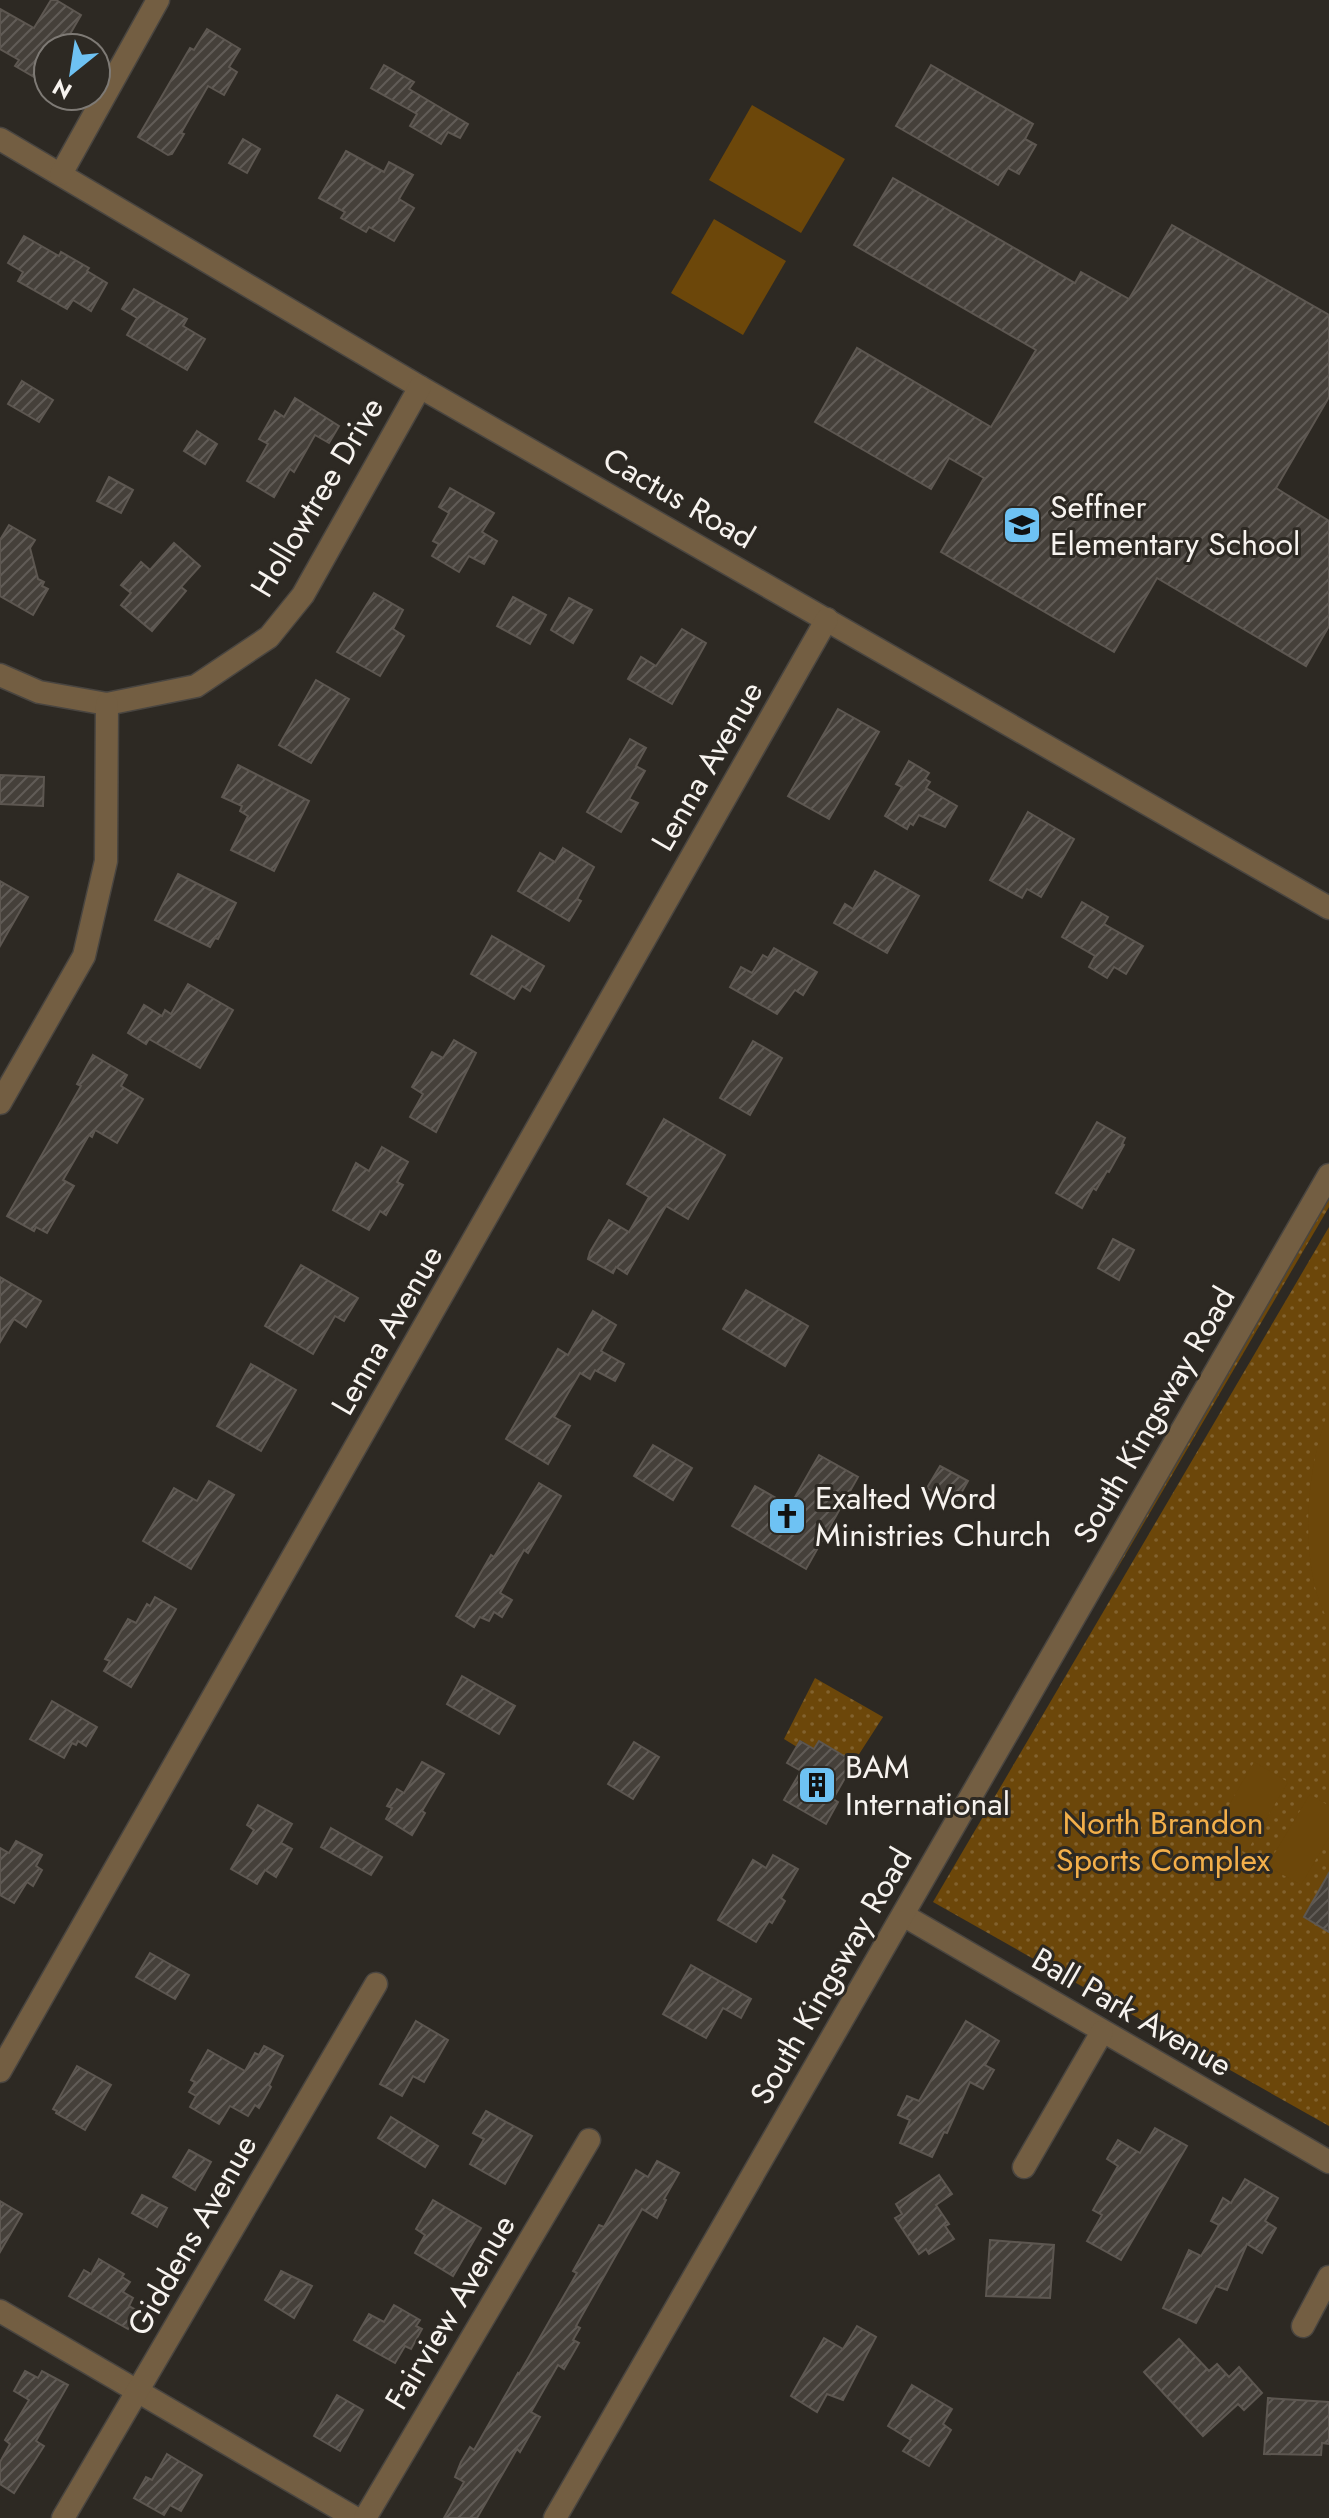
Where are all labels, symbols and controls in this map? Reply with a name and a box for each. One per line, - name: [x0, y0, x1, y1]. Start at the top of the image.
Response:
- north arrow: [32, 32, 112, 112]
- text: N: [46, 71, 78, 108]
- street label: Hollowtree Drive: [239, 388, 395, 606]
- street label: Cactus Road: [594, 436, 764, 560]
- place label: Seffner Elementary School: [1050, 484, 1300, 567]
- school or university icon: Seffner Elementary School: [1001, 504, 1043, 546]
- street label: Lenna Avenue: [640, 673, 774, 859]
- street label: Lenna Avenue: [320, 1237, 454, 1423]
- street label: South Kingsway Road: [1062, 1278, 1246, 1552]
- place label: Exalted Word Ministries Church: [815, 1475, 1051, 1558]
- church icon: Exalted Word Ministries Church: [766, 1495, 808, 1537]
- place label: BAM International: [845, 1744, 1010, 1827]
- building icon: BAM International: [796, 1764, 838, 1806]
- park label: North Brandon Sports Complex: [1056, 1800, 1270, 1883]
- street label: South Kingsway Road: [739, 1839, 923, 2113]
- street label: Ball Park Avenue: [1024, 1936, 1240, 2088]
- street label: Giddens Avenue: [116, 2126, 268, 2344]
- street label: Fairview Avenue: [374, 2206, 526, 2418]

